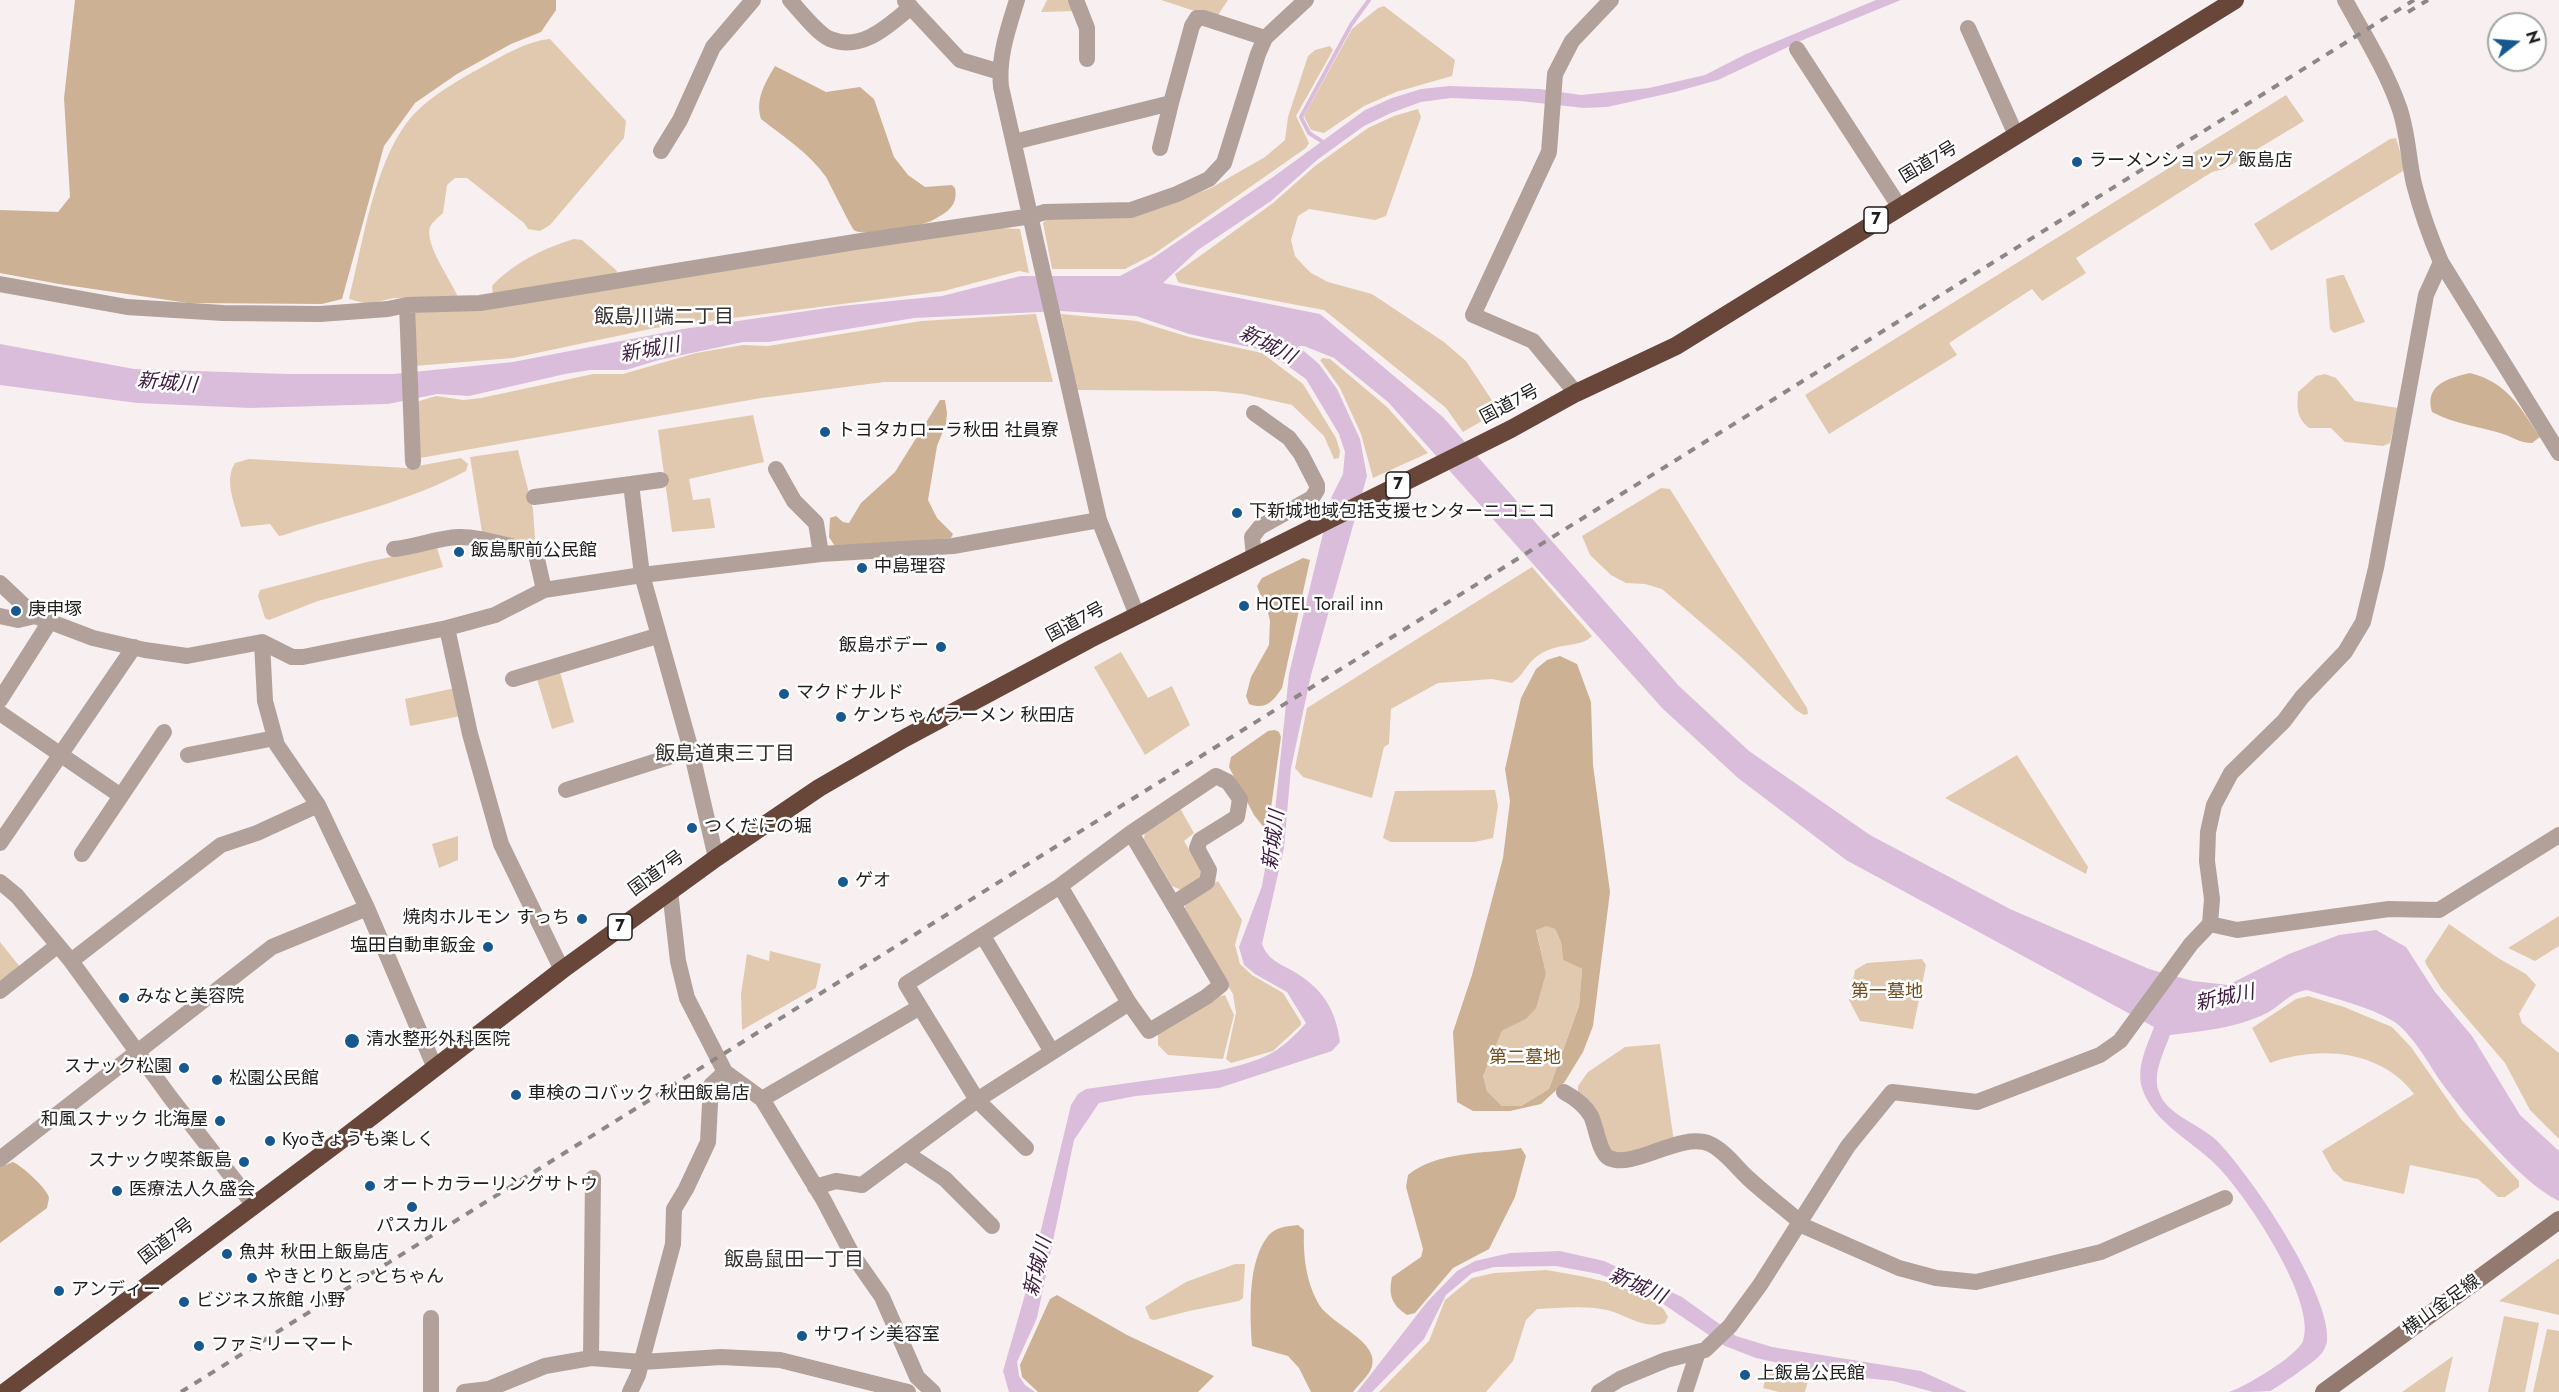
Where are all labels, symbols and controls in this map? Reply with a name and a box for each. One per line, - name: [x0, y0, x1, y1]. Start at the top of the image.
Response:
- north arrow: [2487, 12, 2547, 72]
- text: N: [2520, 28, 2546, 47]
- street label: 国道7号: [1896, 137, 1962, 189]
- place label: ラーメンショップ 飯島店: [2089, 151, 2292, 173]
- marker: ラーメンショップ 飯島店: [2070, 155, 2084, 169]
- road number: 7: [1864, 207, 1888, 233]
- district label: 飯島川端二丁目: [594, 306, 734, 330]
- water label: 新城川: [1235, 322, 1299, 370]
- water label: 新城川: [618, 334, 682, 368]
- water label: 新城川: [136, 369, 198, 399]
- street label: 国道7号: [1477, 381, 1543, 429]
- place label: トヨタカローラ秋田 社員寮: [837, 421, 1058, 443]
- marker: トヨタカローラ秋田 社員寮: [818, 425, 832, 439]
- road number: 7: [1386, 472, 1410, 498]
- place label: 下新城地域包括支援センターニコニコ: [1249, 502, 1555, 524]
- marker: 下新城地域包括支援センターニコニコ: [1230, 506, 1244, 520]
- place label: 飯島駅前公民館: [471, 541, 597, 563]
- marker: 飯島駅前公民館: [452, 545, 466, 559]
- place label: 中島理容: [874, 557, 946, 579]
- marker: 中島理容: [855, 561, 869, 575]
- place label: HOTEL Torail inn: [1256, 595, 1383, 617]
- street label: 国道7号: [1043, 599, 1109, 647]
- marker: HOTEL Torail inn: [1237, 599, 1251, 613]
- place label: 庚申塚: [28, 600, 82, 622]
- marker: 庚申塚: [9, 604, 23, 618]
- place label: 飯島ボデー: [839, 636, 929, 658]
- marker: 飯島ボデー: [934, 640, 948, 654]
- place label: マクドナルド: [796, 683, 904, 705]
- marker: マクドナルド: [777, 687, 791, 701]
- place label: ケンちゃんラーメン 秋田店: [853, 706, 1074, 728]
- marker: ケンちゃんラーメン 秋田店: [834, 710, 848, 724]
- district label: 飯島道東三丁目: [655, 743, 795, 767]
- water label: 新城川: [1259, 809, 1291, 871]
- place label: つくだにの堀: [704, 817, 812, 839]
- marker: つくだにの堀: [685, 821, 699, 835]
- street label: 国道7号: [625, 847, 689, 901]
- place label: ゲオ: [855, 871, 891, 893]
- marker: ゲオ: [836, 875, 850, 889]
- place label: 焼肉ホルモン すっち: [403, 908, 570, 930]
- marker: 焼肉ホルモン すっち: [575, 912, 589, 926]
- road number: 7: [608, 914, 632, 940]
- place label: 塩田自動車鈑金: [350, 936, 476, 958]
- marker: 塩田自動車鈑金: [481, 940, 495, 954]
- water label: 新城川: [2193, 981, 2257, 1017]
- park label: 第一墓地: [1851, 982, 1923, 1004]
- place label: みなと美容院: [136, 987, 244, 1009]
- marker: みなと美容院: [117, 991, 131, 1005]
- place label: 清水整形外科医院: [366, 1030, 510, 1052]
- marker: 清水整形外科医院: [343, 1032, 361, 1050]
- park label: 第二墓地: [1489, 1048, 1561, 1070]
- place label: スナック松園: [64, 1057, 172, 1079]
- marker: スナック松園: [177, 1061, 191, 1075]
- place label: 松園公民館: [229, 1069, 319, 1091]
- marker: 松園公民館: [210, 1073, 224, 1087]
- place label: 車検のコバック 秋田飯島店: [528, 1084, 749, 1106]
- marker: 車検のコバック 秋田飯島店: [509, 1088, 523, 1102]
- place label: 和風スナック 北海屋: [41, 1110, 208, 1132]
- marker: 和風スナック 北海屋: [213, 1114, 227, 1128]
- place label: Kyoきょうも楽しく: [282, 1130, 435, 1152]
- marker: Kyoきょうも楽しく: [263, 1134, 277, 1148]
- place label: スナック喫茶飯島: [88, 1151, 232, 1173]
- marker: スナック喫茶飯島: [237, 1155, 251, 1169]
- place label: オートカラーリングサトウ: [382, 1175, 598, 1197]
- marker: オートカラーリングサトウ: [363, 1179, 377, 1193]
- place label: 医療法人久盛会: [129, 1180, 255, 1202]
- marker: 医療法人久盛会: [110, 1184, 124, 1198]
- marker: パスカル: [405, 1200, 419, 1214]
- street label: 国道7号: [135, 1214, 199, 1270]
- place label: パスカル: [376, 1216, 448, 1238]
- water label: 新城川: [1020, 1235, 1058, 1299]
- place label: 魚丼 秋田上飯島店: [239, 1243, 388, 1265]
- marker: 魚丼 秋田上飯島店: [220, 1247, 234, 1261]
- district label: 飯島鼠田一丁目: [724, 1249, 864, 1273]
- water label: 新城川: [1605, 1264, 1669, 1310]
- place label: やきとりとっとちゃん: [264, 1267, 444, 1289]
- marker: やきとりとっとちゃん: [245, 1271, 259, 1285]
- street label: 横山金足線: [2399, 1271, 2485, 1341]
- place label: アンディー: [71, 1280, 161, 1302]
- marker: アンディー: [52, 1284, 66, 1298]
- place label: ビジネス旅館 小野: [196, 1291, 345, 1313]
- marker: ビジネス旅館 小野: [177, 1295, 191, 1309]
- place label: サワイシ美容室: [814, 1325, 940, 1347]
- marker: サワイシ美容室: [795, 1329, 809, 1343]
- place label: ファミリーマート: [211, 1335, 355, 1357]
- marker: ファミリーマート: [192, 1339, 206, 1353]
- place label: 上飯島公民館: [1757, 1364, 1865, 1386]
- marker: 上飯島公民館: [1738, 1368, 1752, 1382]

